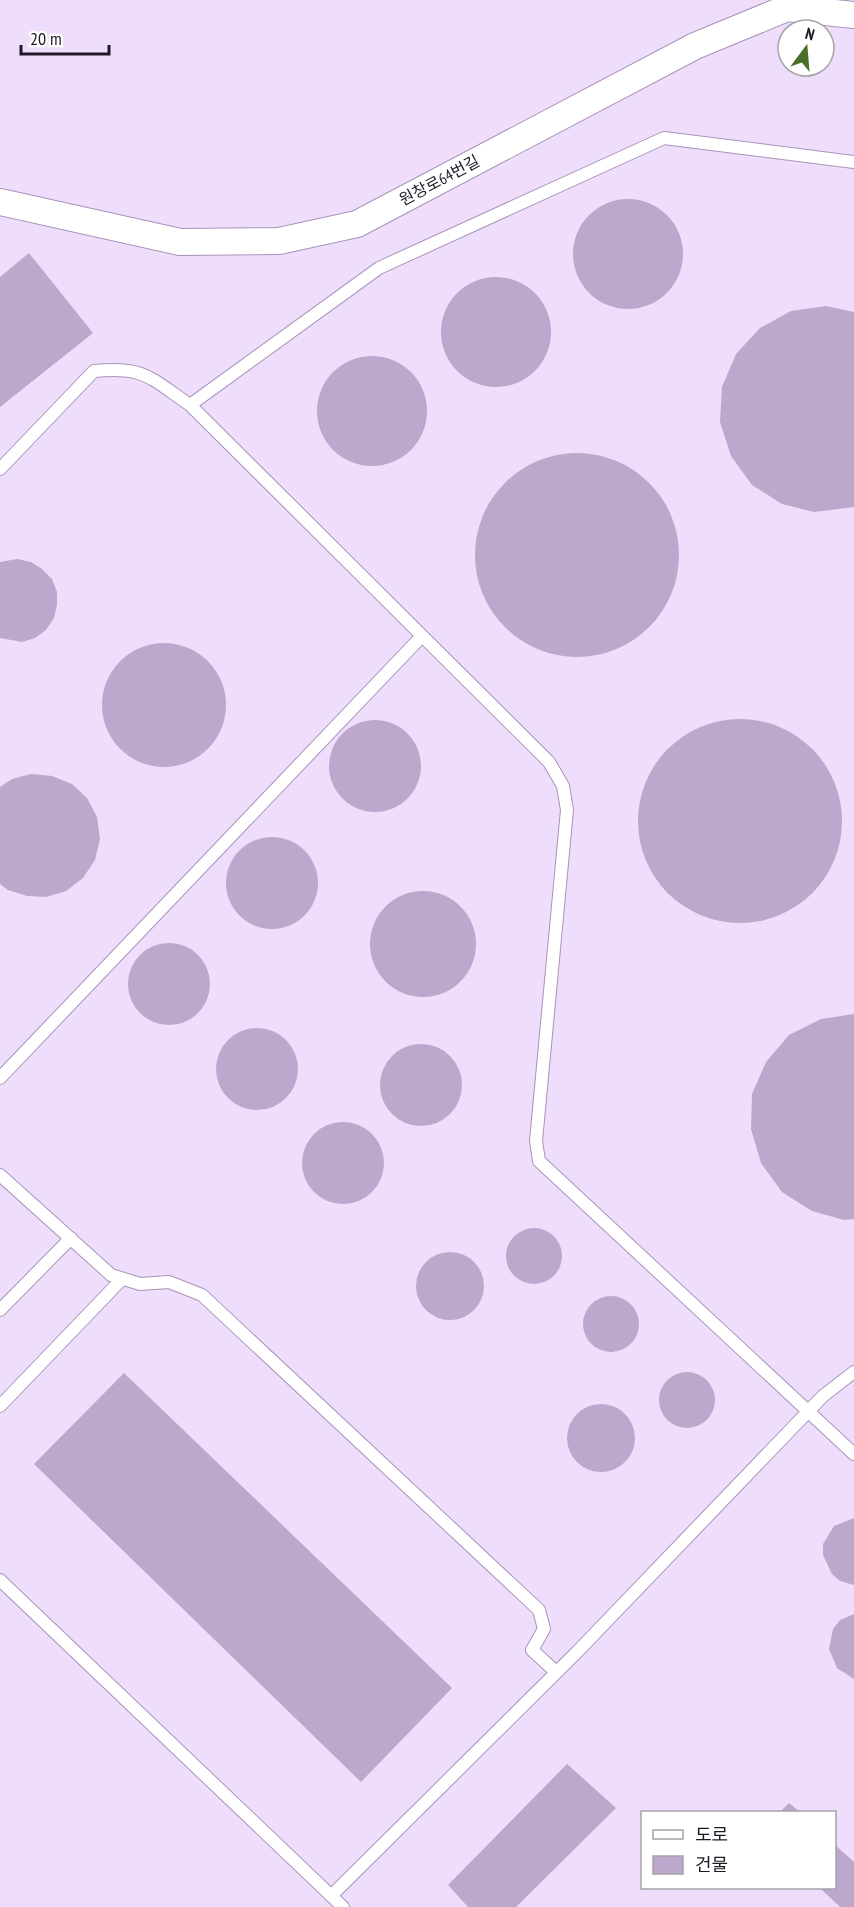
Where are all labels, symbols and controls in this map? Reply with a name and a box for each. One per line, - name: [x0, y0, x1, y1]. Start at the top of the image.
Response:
- scale bar: [21, 18, 110, 56]
- north arrow: [776, 18, 836, 78]
- text: N: [803, 23, 817, 44]
- text: 20 m: [30, 27, 62, 50]
- street label: 원창로64번길: [395, 151, 483, 209]
- legend: [641, 1811, 836, 1889]
- text: 도로: [695, 1823, 728, 1846]
- text: 건물: [695, 1853, 728, 1876]

